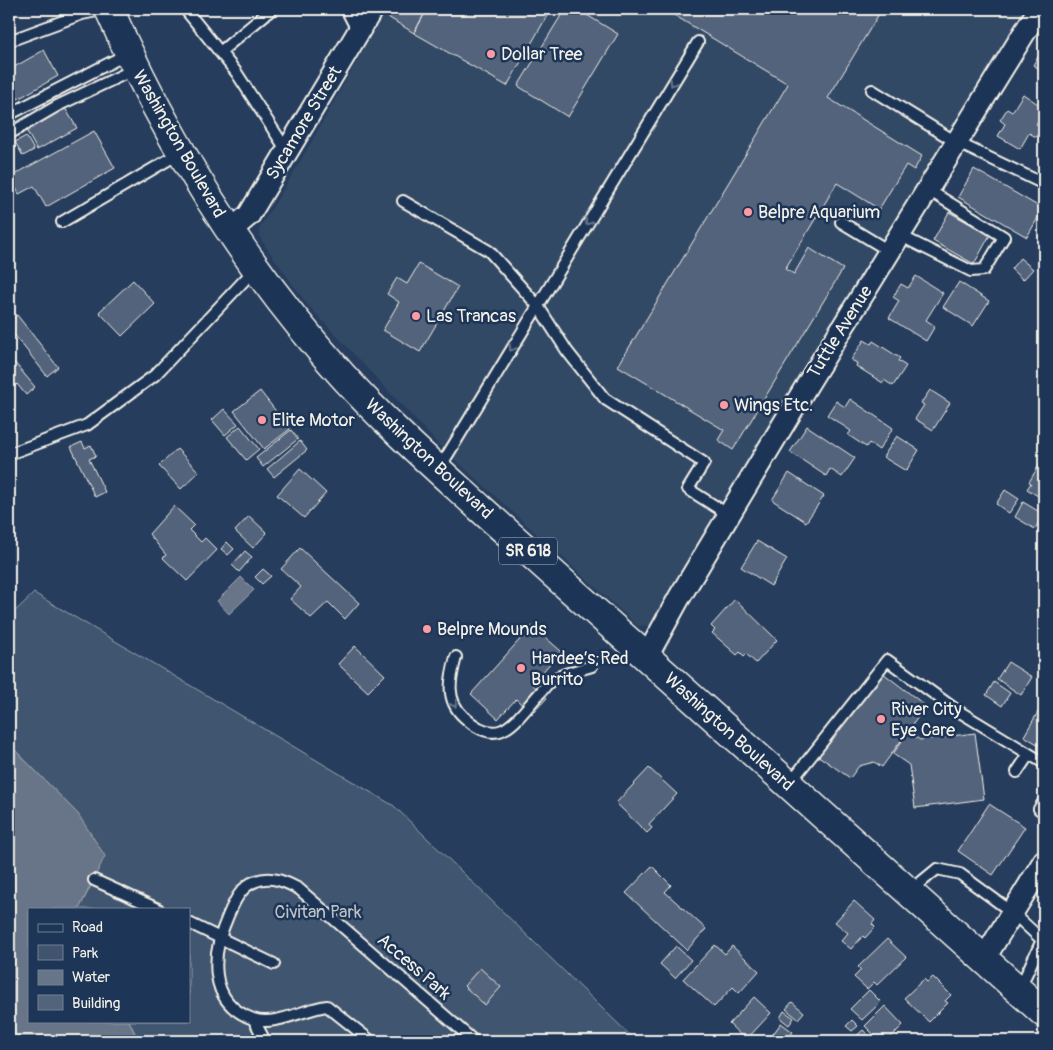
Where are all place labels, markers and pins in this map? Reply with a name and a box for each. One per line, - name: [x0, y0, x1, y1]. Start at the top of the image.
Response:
- place label: Dollar Tree: [501, 43, 583, 66]
- marker: Dollar Tree: [485, 48, 497, 60]
- place label: Belpre Aquarium: [758, 201, 880, 224]
- marker: Belpre Aquarium: [742, 206, 754, 218]
- place label: Las Trancas: [426, 305, 516, 328]
- marker: Las Trancas: [410, 310, 422, 322]
- place label: Wings Etc.: [734, 394, 813, 417]
- marker: Wings Etc.: [718, 399, 730, 411]
- place label: Elite Motor: [272, 409, 355, 432]
- marker: Elite Motor: [256, 414, 268, 426]
- place label: Belpre Mounds: [437, 618, 546, 641]
- marker: Belpre Mounds: [421, 623, 433, 635]
- place label: Hardee’s;Red Burrito: [531, 647, 628, 691]
- marker: Hardee’s;Red Burrito: [515, 662, 527, 674]
- place label: River City Eye Care: [891, 698, 962, 742]
- marker: River City Eye Care: [875, 713, 887, 725]

